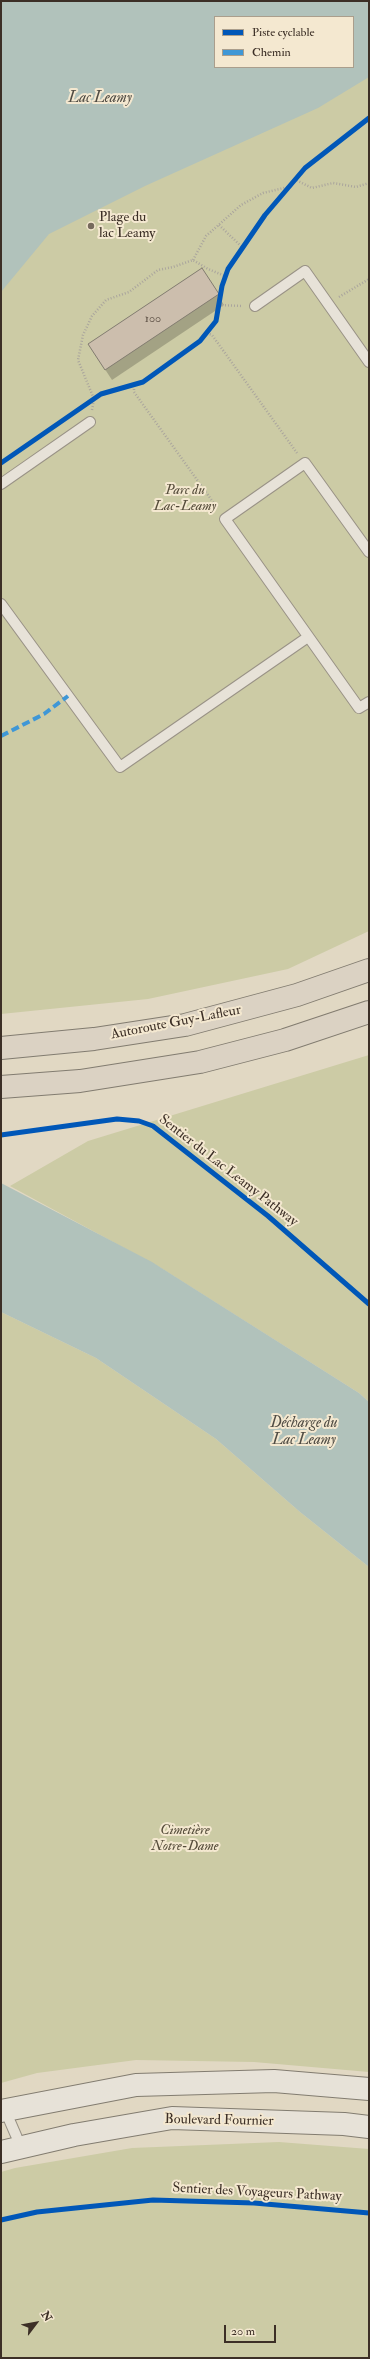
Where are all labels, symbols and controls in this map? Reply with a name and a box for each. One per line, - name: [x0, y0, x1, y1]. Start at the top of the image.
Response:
- legend: [214, 16, 354, 68]
- text: Piste cyclable: [252, 25, 314, 40]
- text: Chemin: [252, 45, 291, 60]
- water label: Lac Leamy: [68, 90, 132, 108]
- place label: Plage du lac Leamy: [99, 210, 155, 242]
- marker: Plage du lac Leamy: [86, 221, 96, 231]
- house number: 100: [145, 312, 161, 326]
- park label: Parc du Lac-Leamy: [154, 483, 216, 516]
- street label: Autoroute Guy-Lafleur: [109, 1002, 243, 1044]
- street label: Sentier du Lac Leamy Pathway: [155, 1112, 301, 1230]
- water label: Décharge du Lac Leamy: [271, 1415, 337, 1450]
- park label: Cimetière Notre-Dame: [152, 1823, 218, 1856]
- street label: Boulevard Fournier: [164, 2112, 274, 2130]
- street label: Sentier des Voyageurs Pathway: [172, 2180, 342, 2206]
- north arrow: [16, 2303, 56, 2343]
- text: N: [38, 2309, 55, 2324]
- scale bar: [226, 2317, 278, 2343]
- text: 20 m: [231, 2324, 255, 2339]

